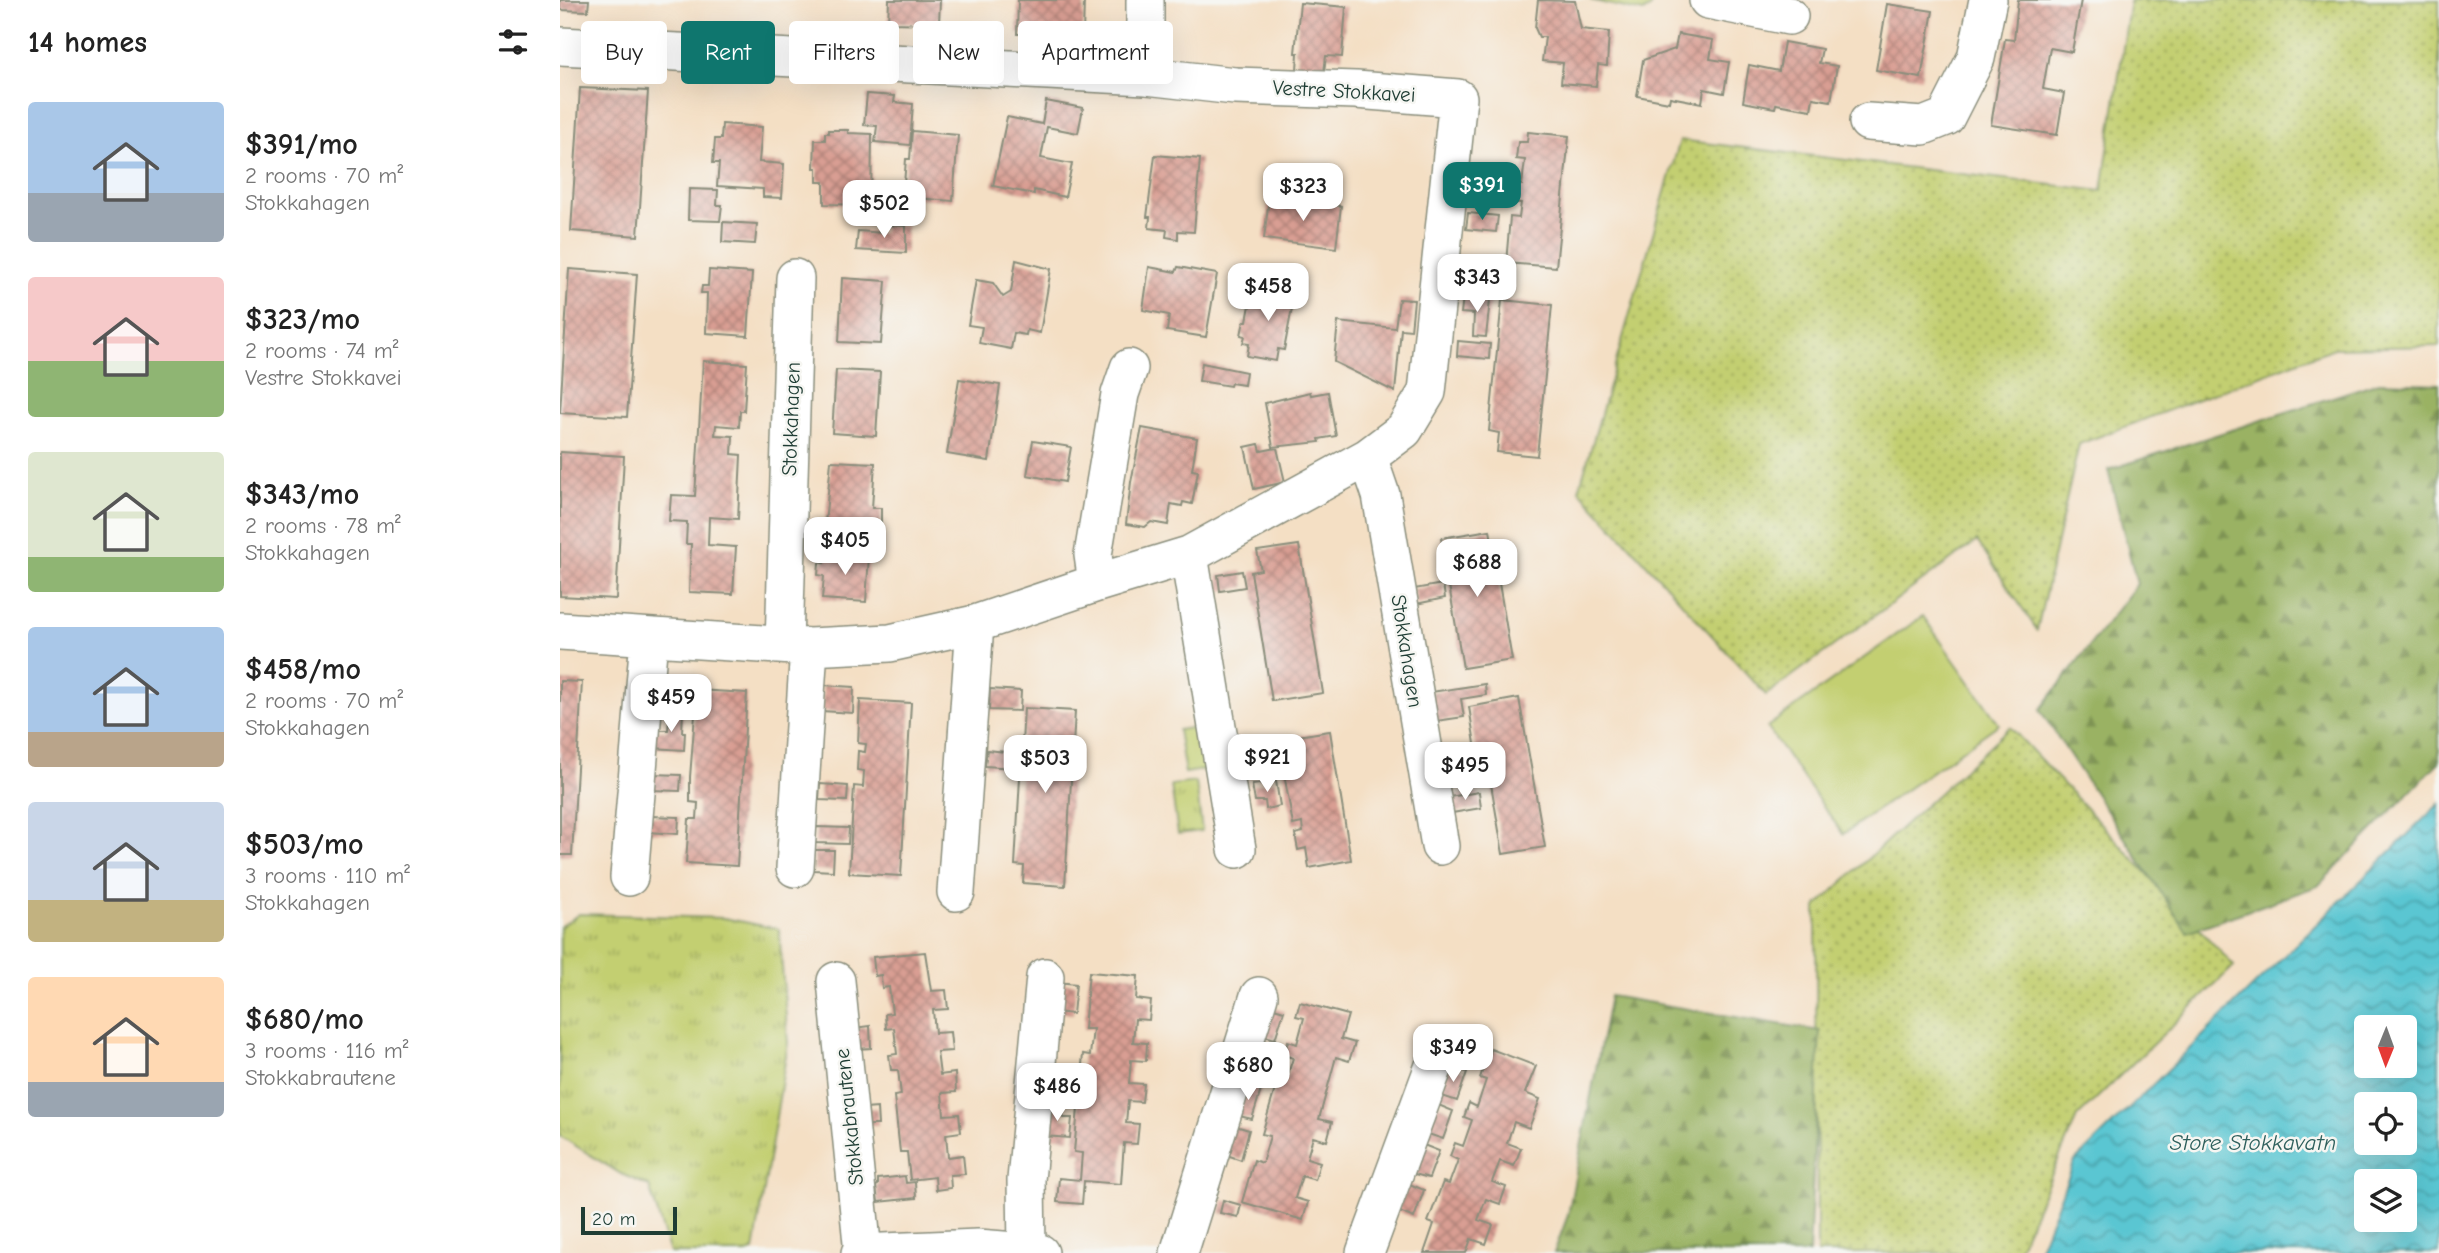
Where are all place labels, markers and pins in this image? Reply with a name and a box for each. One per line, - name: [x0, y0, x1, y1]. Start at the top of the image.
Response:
- pin: $391: [1441, 162, 1523, 222]
- pin: $323: [1262, 164, 1344, 223]
- pin: $502: [843, 180, 925, 240]
- pin: $343: [1436, 254, 1518, 314]
- pin: $458: [1227, 264, 1309, 323]
- pin: $405: [804, 518, 886, 577]
- pin: $688: [1436, 540, 1518, 599]
- pin: $459: [630, 674, 712, 734]
- pin: $921: [1226, 734, 1308, 794]
- pin: $503: [1004, 736, 1086, 795]
- pin: $495: [1424, 742, 1506, 802]
- pin: $349: [1412, 1024, 1494, 1084]
- pin: $680: [1207, 1042, 1289, 1102]
- pin: $486: [1016, 1064, 1098, 1123]

